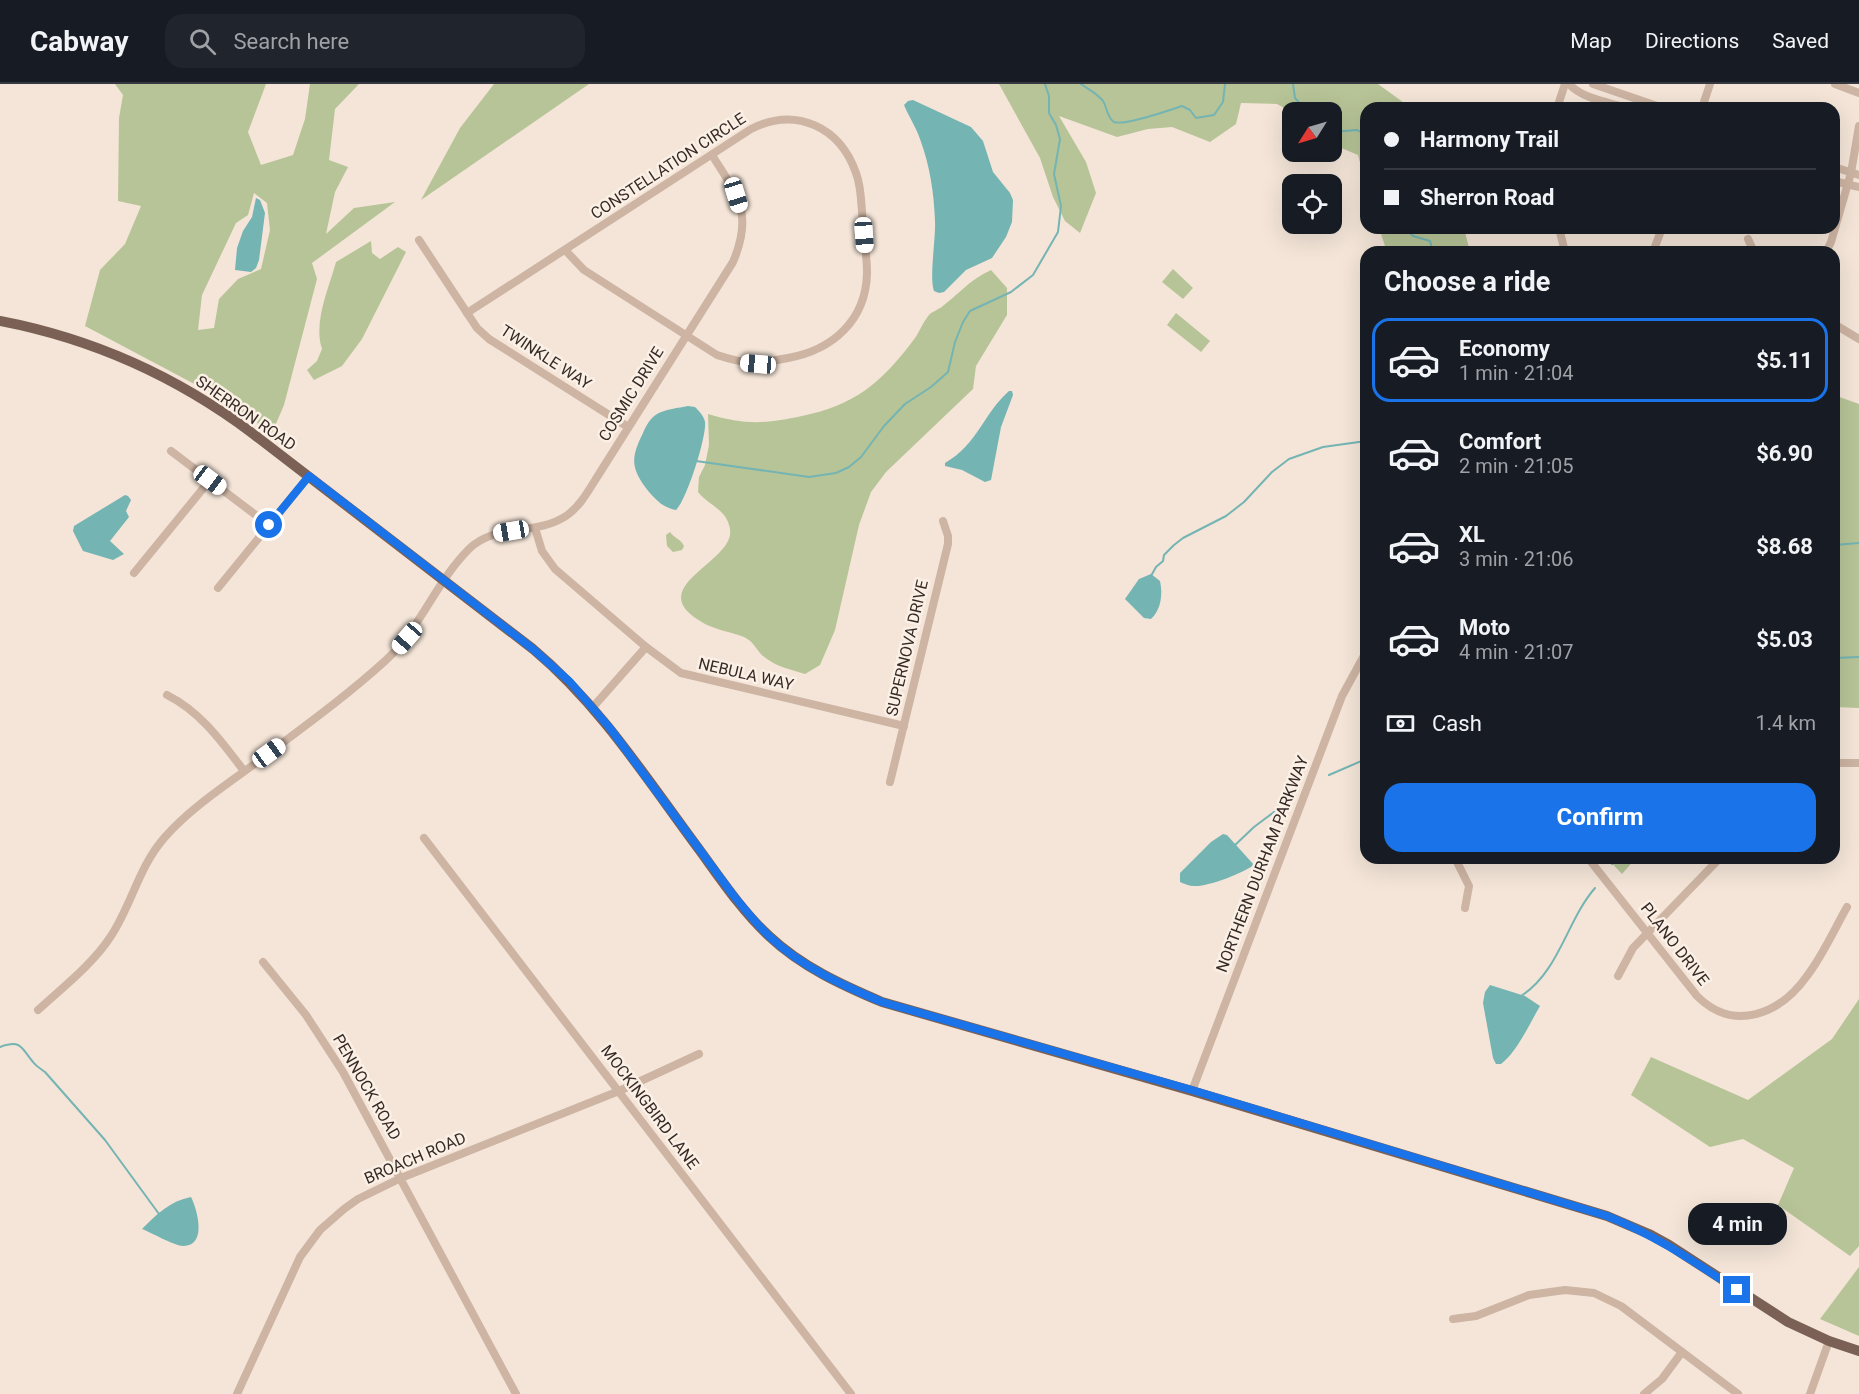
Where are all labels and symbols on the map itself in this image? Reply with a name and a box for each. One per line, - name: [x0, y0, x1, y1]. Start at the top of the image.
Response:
- north arrow: [1282, 102, 1342, 162]
- street label: CONSTELLATION CIRCLE: [587, 109, 749, 223]
- car: [722, 175, 750, 215]
- car: [854, 216, 874, 254]
- street label: TWINKLE WAY: [497, 321, 595, 394]
- street label: COSMIC DRIVE: [594, 343, 668, 445]
- car: [739, 353, 777, 375]
- street label: SHERRON ROAD: [192, 371, 300, 455]
- car: [190, 462, 230, 498]
- route start: [255, 511, 282, 538]
- car: [492, 519, 530, 543]
- street label: SUPERNOVA DRIVE: [882, 578, 932, 718]
- car: [388, 619, 426, 657]
- street label: NEBULA WAY: [697, 654, 796, 694]
- car: [249, 735, 289, 771]
- street label: NORTHERN DURHAM PARKWAY: [1212, 753, 1312, 975]
- street label: PLANO DRIVE: [1637, 899, 1713, 989]
- street label: PENNOCK ROAD: [329, 1031, 405, 1143]
- street label: MOCKINGBIRD LANE: [597, 1041, 703, 1173]
- street label: BROACH ROAD: [361, 1128, 469, 1188]
- callout: 4 min: [1688, 1203, 1786, 1245]
- route end: [1723, 1276, 1750, 1303]

